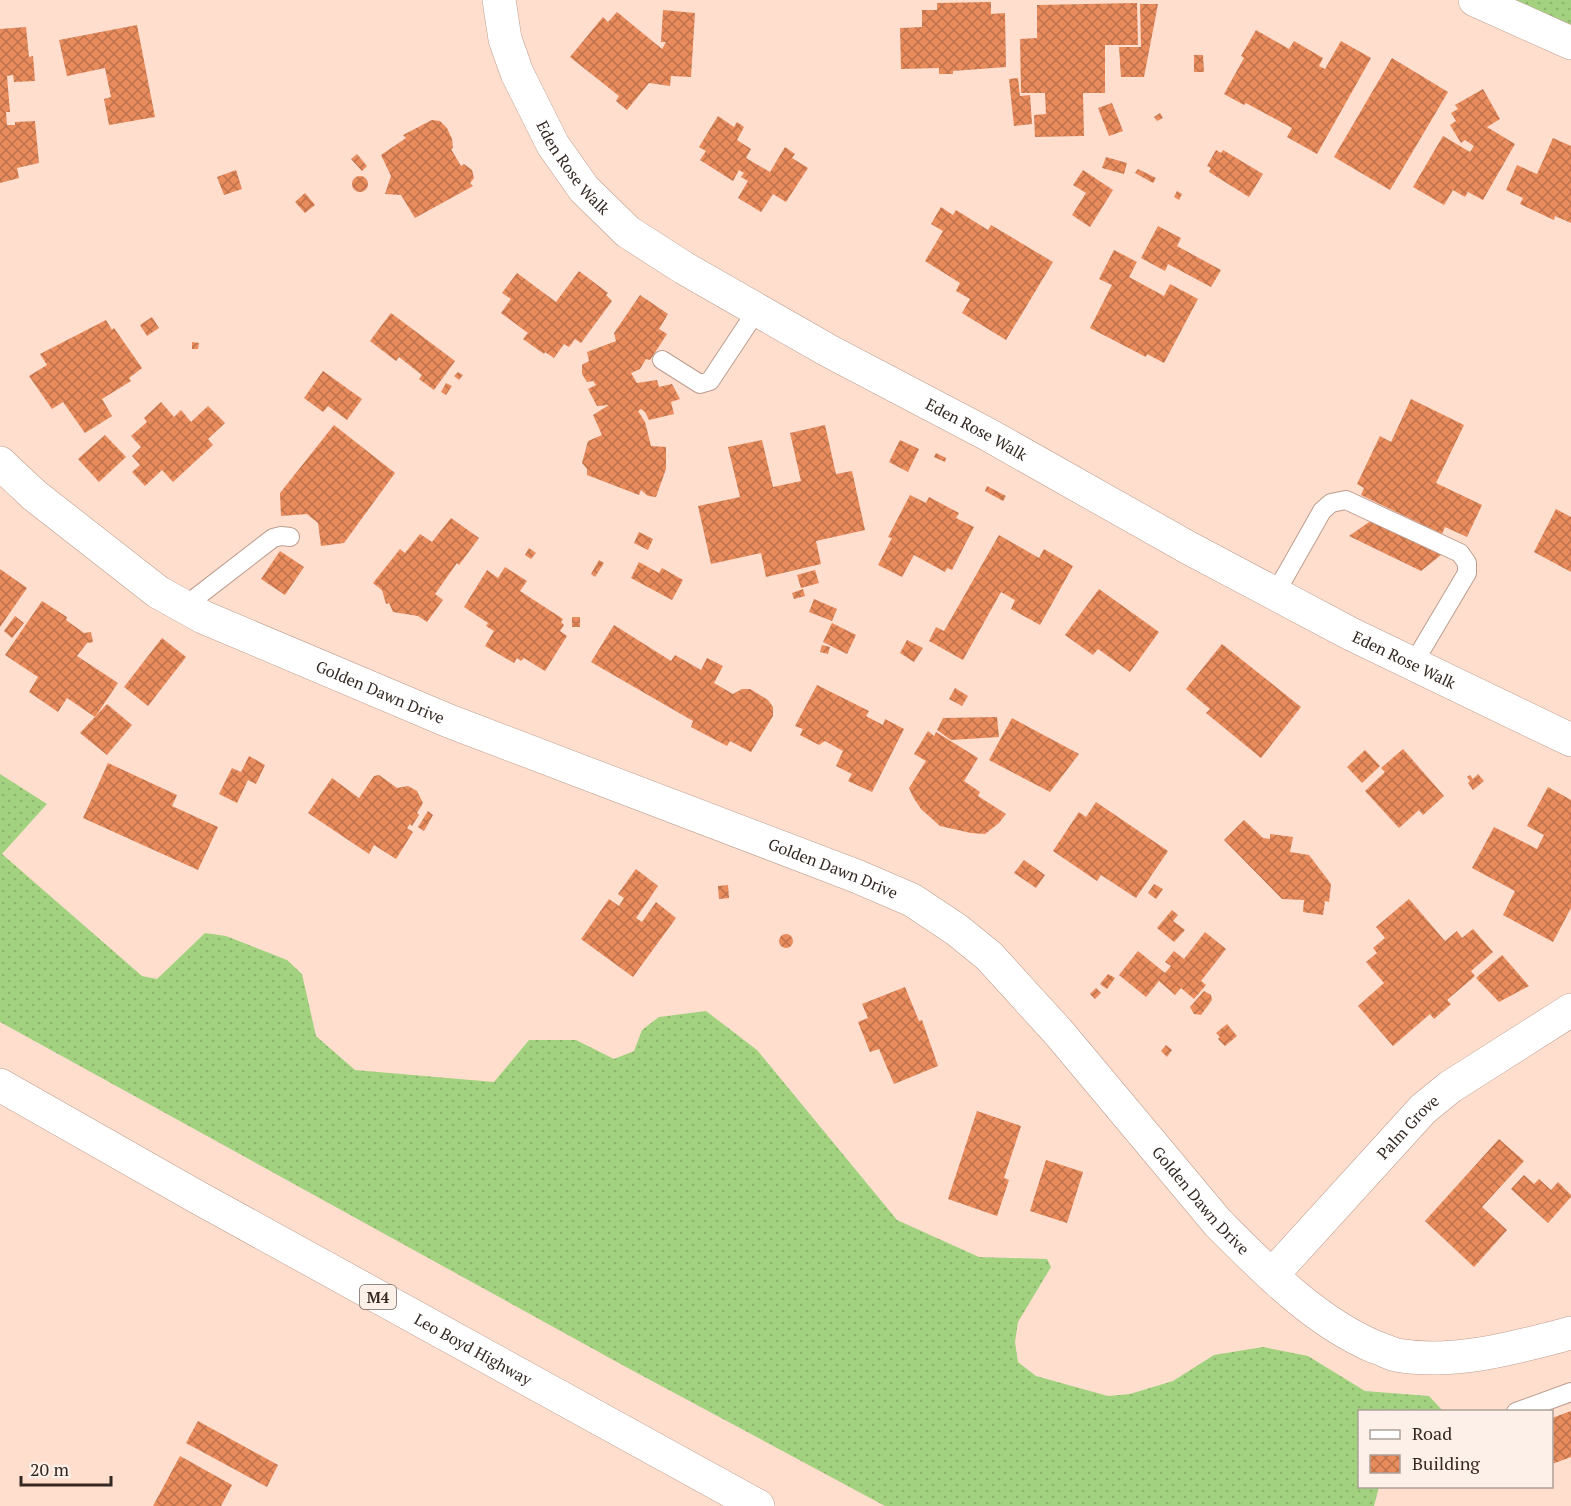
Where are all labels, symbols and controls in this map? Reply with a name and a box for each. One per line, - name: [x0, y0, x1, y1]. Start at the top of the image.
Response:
- street label: Eden Rose Walk: [531, 117, 615, 220]
- street label: Eden Rose Walk: [922, 393, 1032, 466]
- street label: Eden Rose Walk: [1349, 625, 1460, 694]
- street label: Golden Dawn Drive: [312, 655, 448, 729]
- street label: Golden Dawn Drive: [765, 833, 901, 904]
- street label: Palm Grove: [1372, 1089, 1444, 1164]
- street label: Golden Dawn Drive: [1147, 1141, 1254, 1259]
- road number: M4: [360, 1285, 396, 1309]
- street label: Leo Boyd Highway: [411, 1308, 537, 1391]
- legend: [1358, 1410, 1553, 1488]
- text: Road: [1412, 1421, 1452, 1445]
- scale bar: [21, 1449, 111, 1487]
- text: Building: [1412, 1451, 1480, 1475]
- text: 20 m: [30, 1457, 70, 1481]

